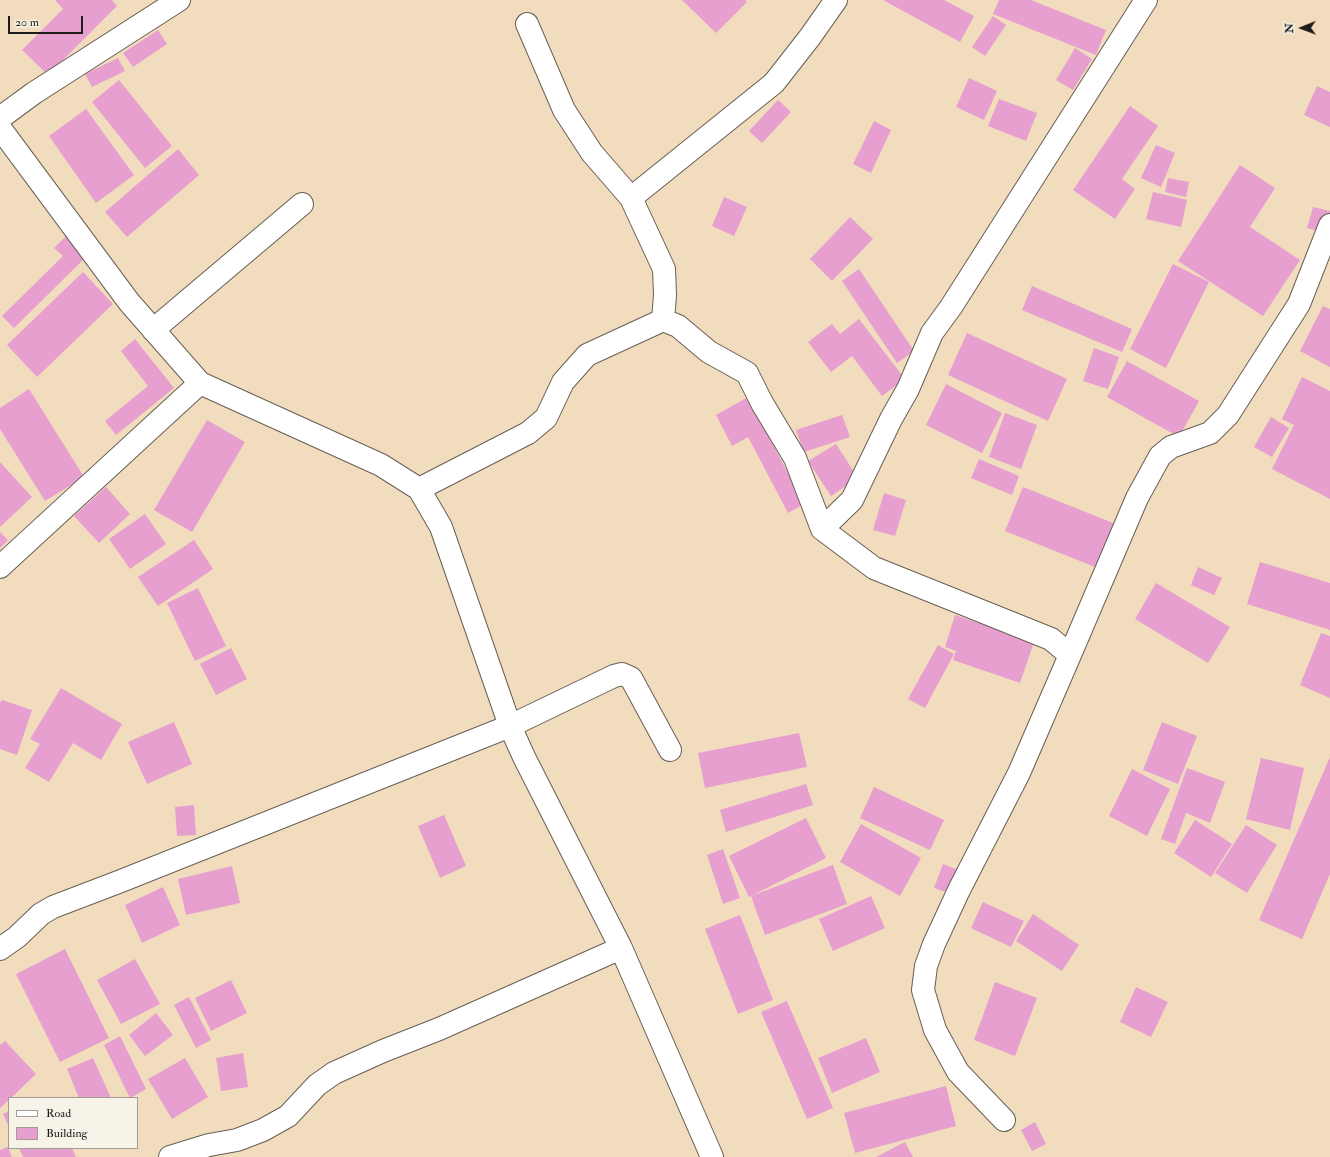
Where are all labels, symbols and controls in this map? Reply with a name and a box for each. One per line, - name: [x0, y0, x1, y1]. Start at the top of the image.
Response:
- scale bar: [10, 8, 85, 34]
- north arrow: [1282, 8, 1322, 48]
- text: 20 m: [15, 15, 39, 30]
- text: N: [1283, 23, 1296, 33]
- legend: [8, 1097, 138, 1149]
- text: Road: [46, 1106, 71, 1121]
- text: Building: [46, 1126, 87, 1141]

